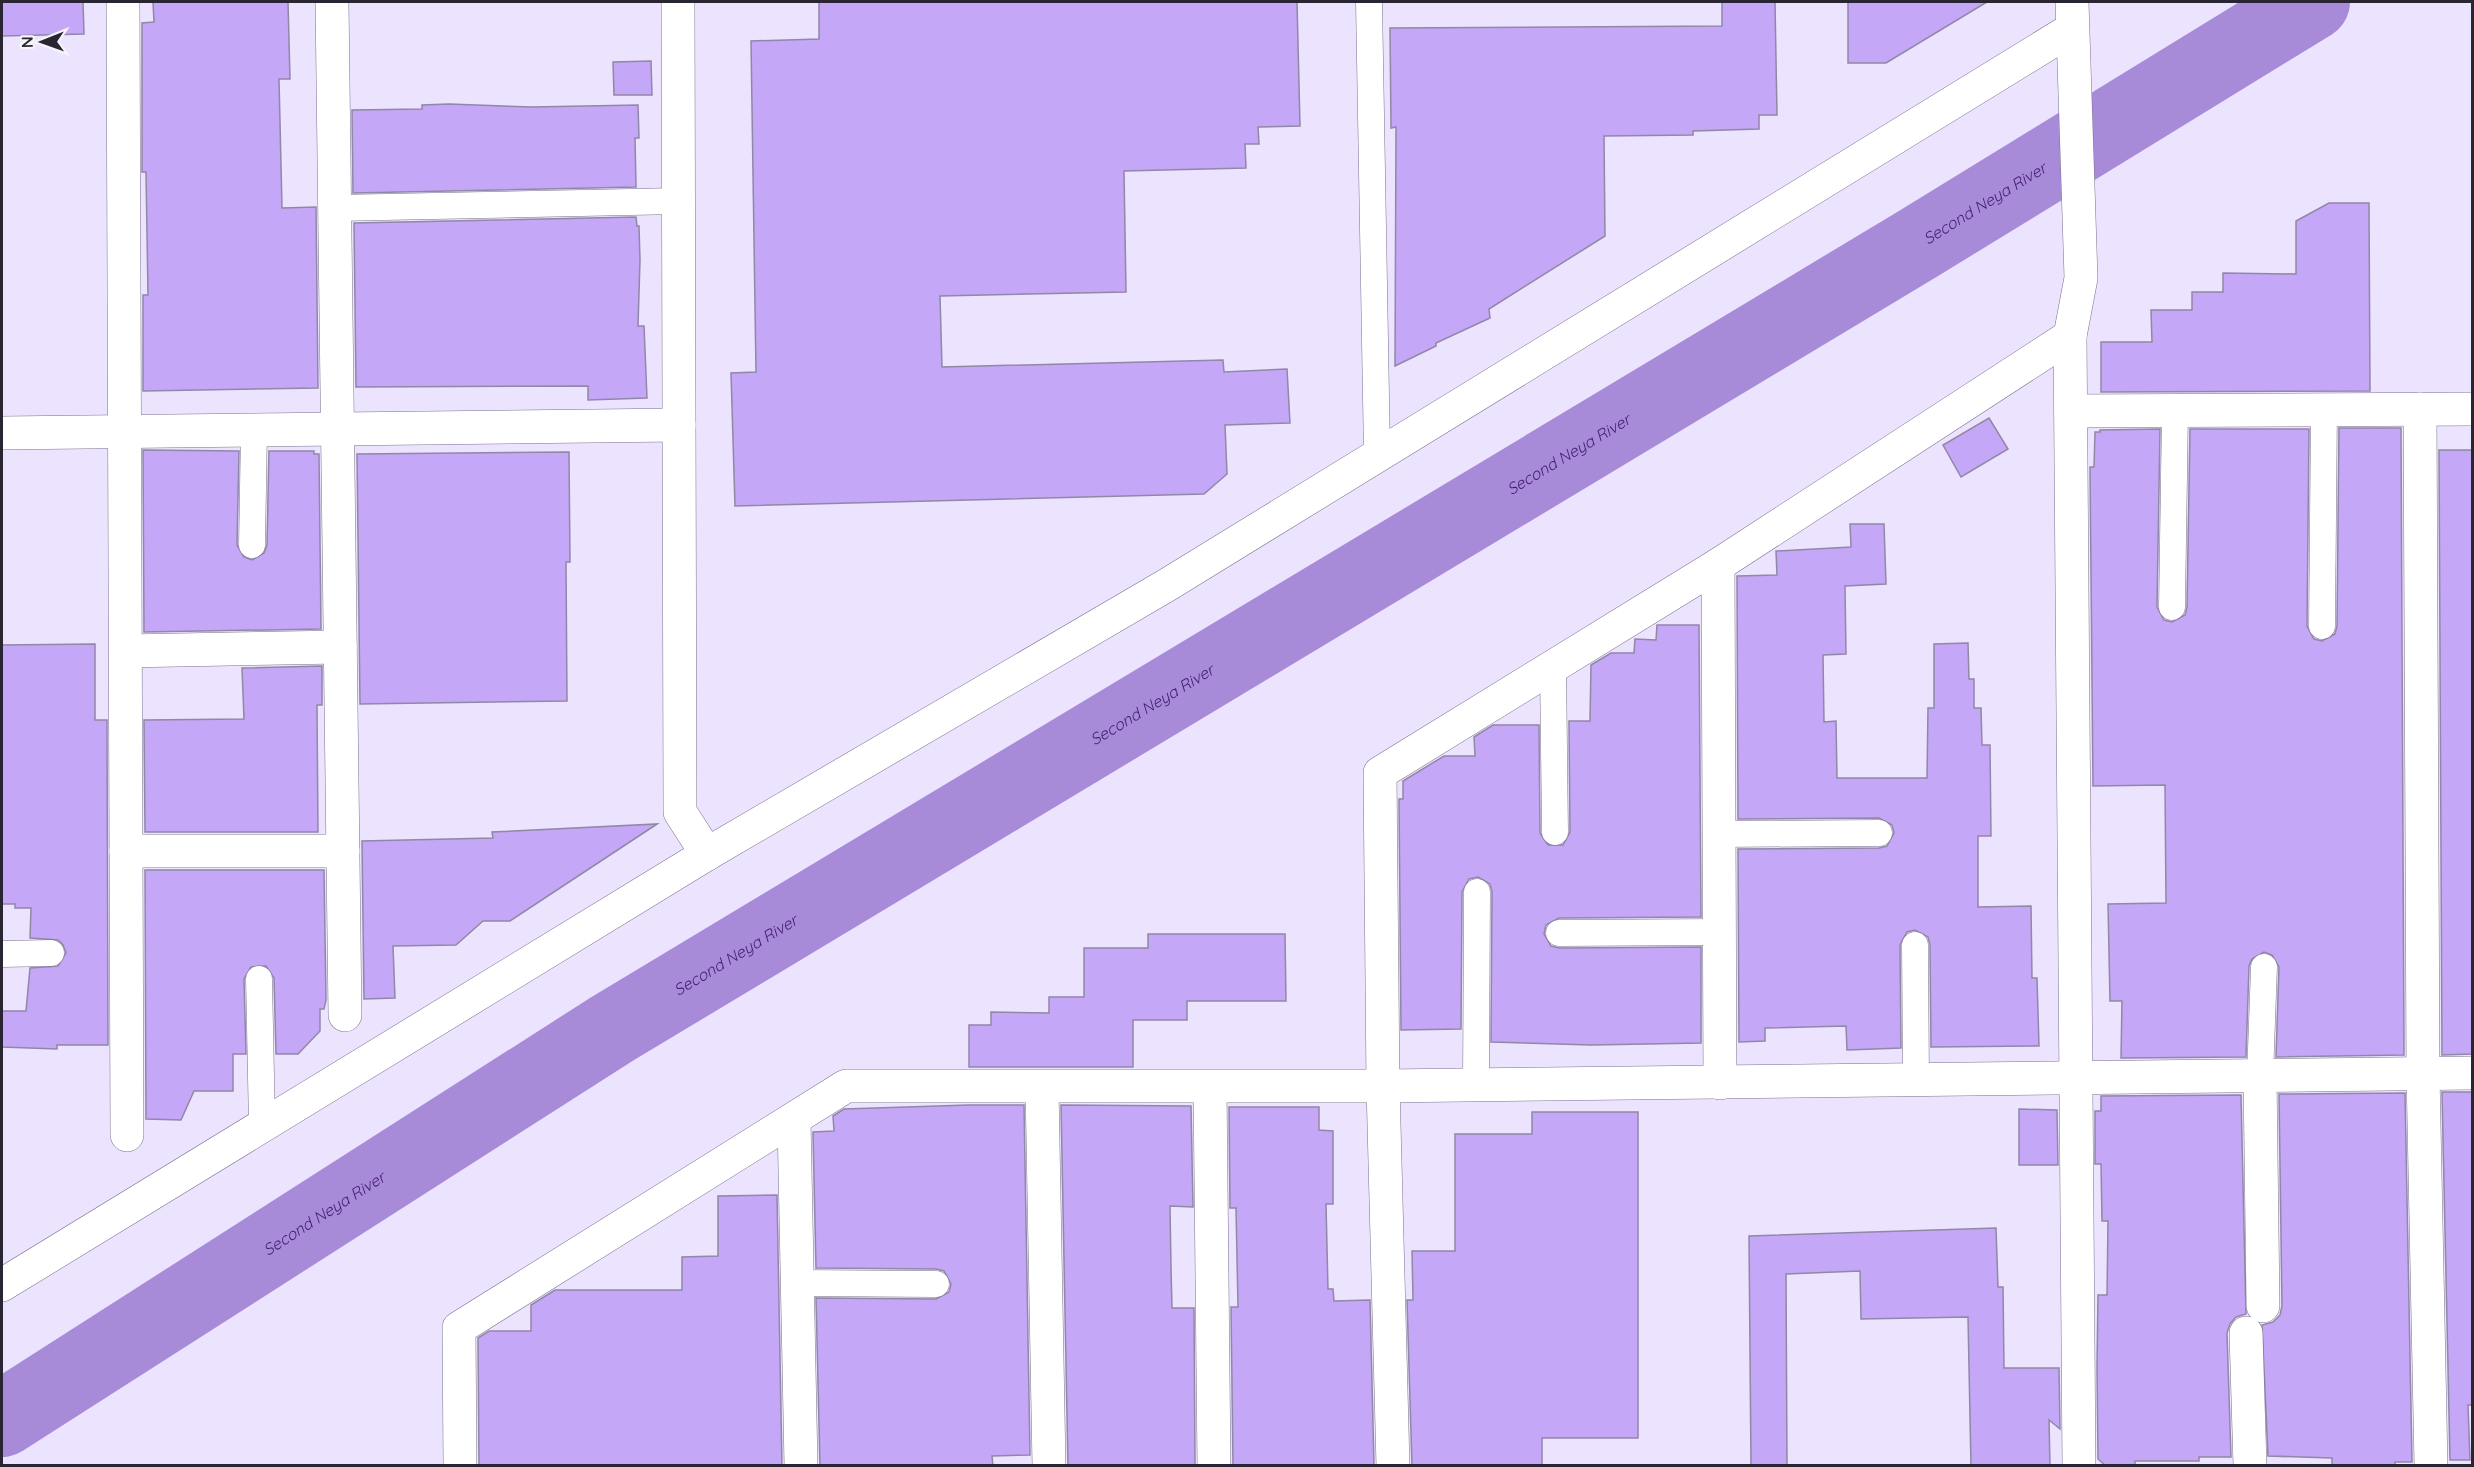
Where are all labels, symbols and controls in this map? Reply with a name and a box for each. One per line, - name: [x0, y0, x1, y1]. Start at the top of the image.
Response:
- north arrow: [12, 12, 72, 72]
- text: N: [17, 36, 37, 48]
- water label: Second Neya River: [1919, 157, 2051, 248]
- water label: Second Neya River: [1503, 408, 1636, 499]
- water label: Second Neya River: [1086, 659, 1219, 749]
- water label: Second Neya River: [670, 909, 803, 1000]
- water label: Second Neya River: [259, 1166, 390, 1260]

